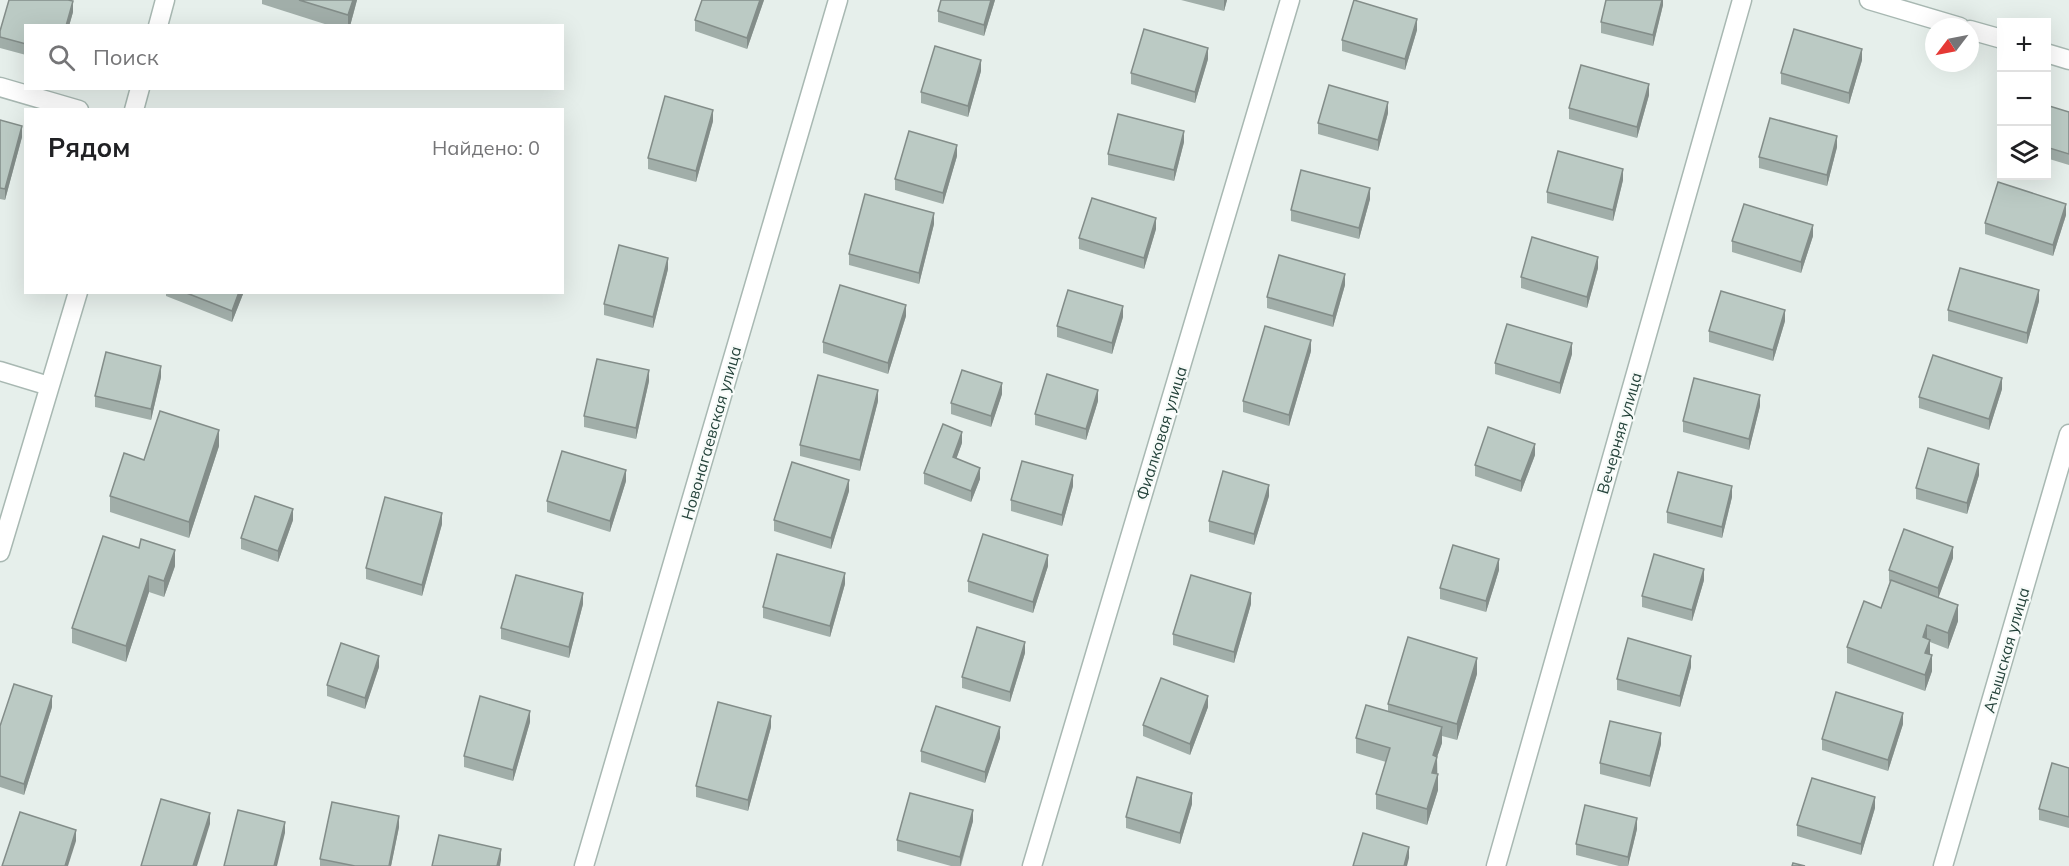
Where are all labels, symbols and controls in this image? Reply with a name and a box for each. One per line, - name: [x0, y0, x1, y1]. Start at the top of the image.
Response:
- north arrow: [1925, 18, 1979, 72]
- map controls: [1997, 18, 2051, 180]
- button: +: [1997, 18, 2051, 72]
- search box: [24, 24, 564, 90]
- icon: search: [45, 41, 78, 74]
- text: Поиск: [93, 43, 159, 71]
- button: −: [1997, 72, 2051, 126]
- button: layers: [1997, 126, 2051, 180]
- text: Рядом: [48, 131, 131, 164]
- text: Найдено: 0: [432, 135, 540, 160]
- street label: Новонагаевская улица: [677, 344, 745, 522]
- street label: Фиалковая улица: [1131, 364, 1191, 502]
- street label: Вечерняя улица: [1592, 370, 1646, 496]
- street label: Атышская улица: [1979, 585, 2033, 715]

